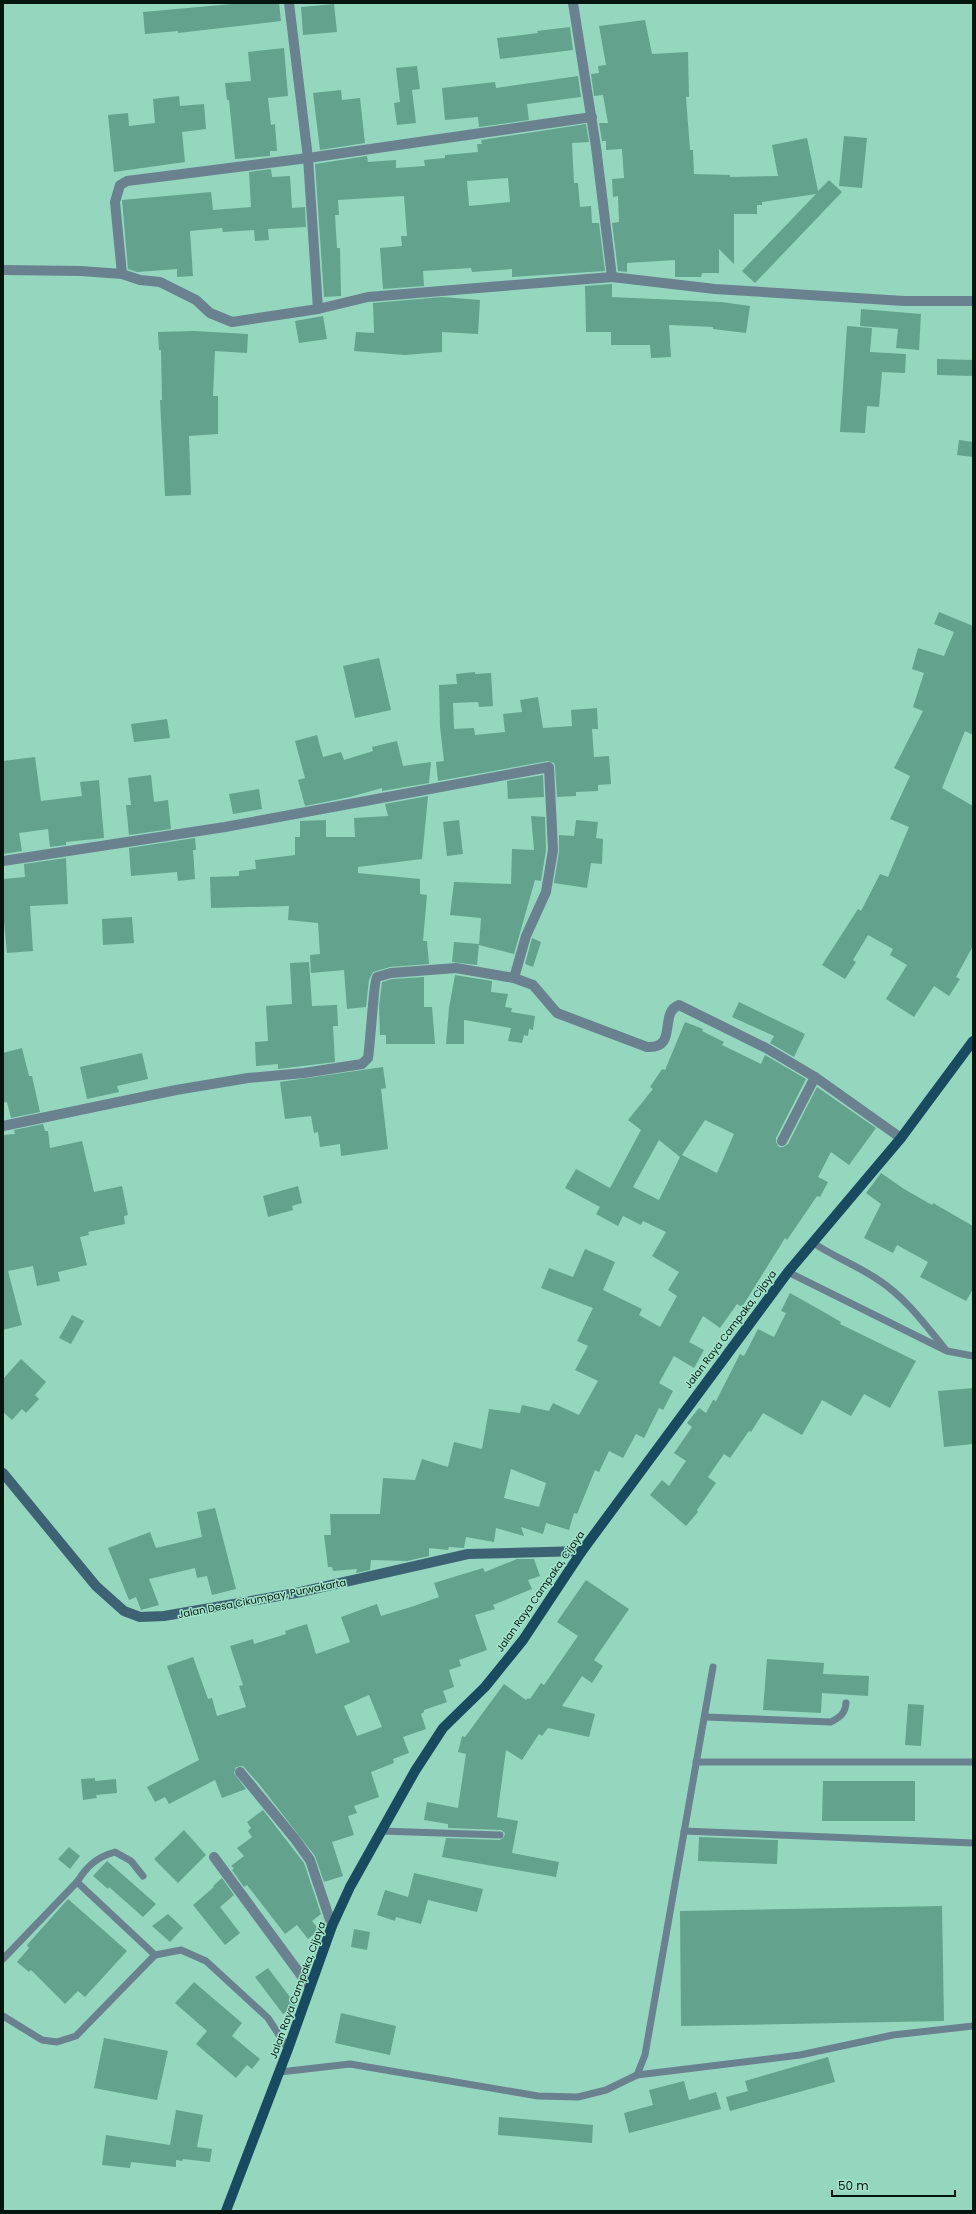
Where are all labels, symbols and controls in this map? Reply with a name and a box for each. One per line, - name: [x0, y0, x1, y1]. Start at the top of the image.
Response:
- street label: Jalan Raya Campaka, Cijaya: [681, 1267, 780, 1392]
- street label: Jalan Raya Campaka, Cijaya: [493, 1528, 588, 1655]
- street label: Jalan Desa Cikumpay, Purwakarta: [177, 1575, 347, 1622]
- street label: Jalan Raya Campaka, Cijaya: [266, 1920, 329, 2061]
- scale bar: [832, 2172, 955, 2198]
- text: 50 m: [838, 2177, 869, 2194]

